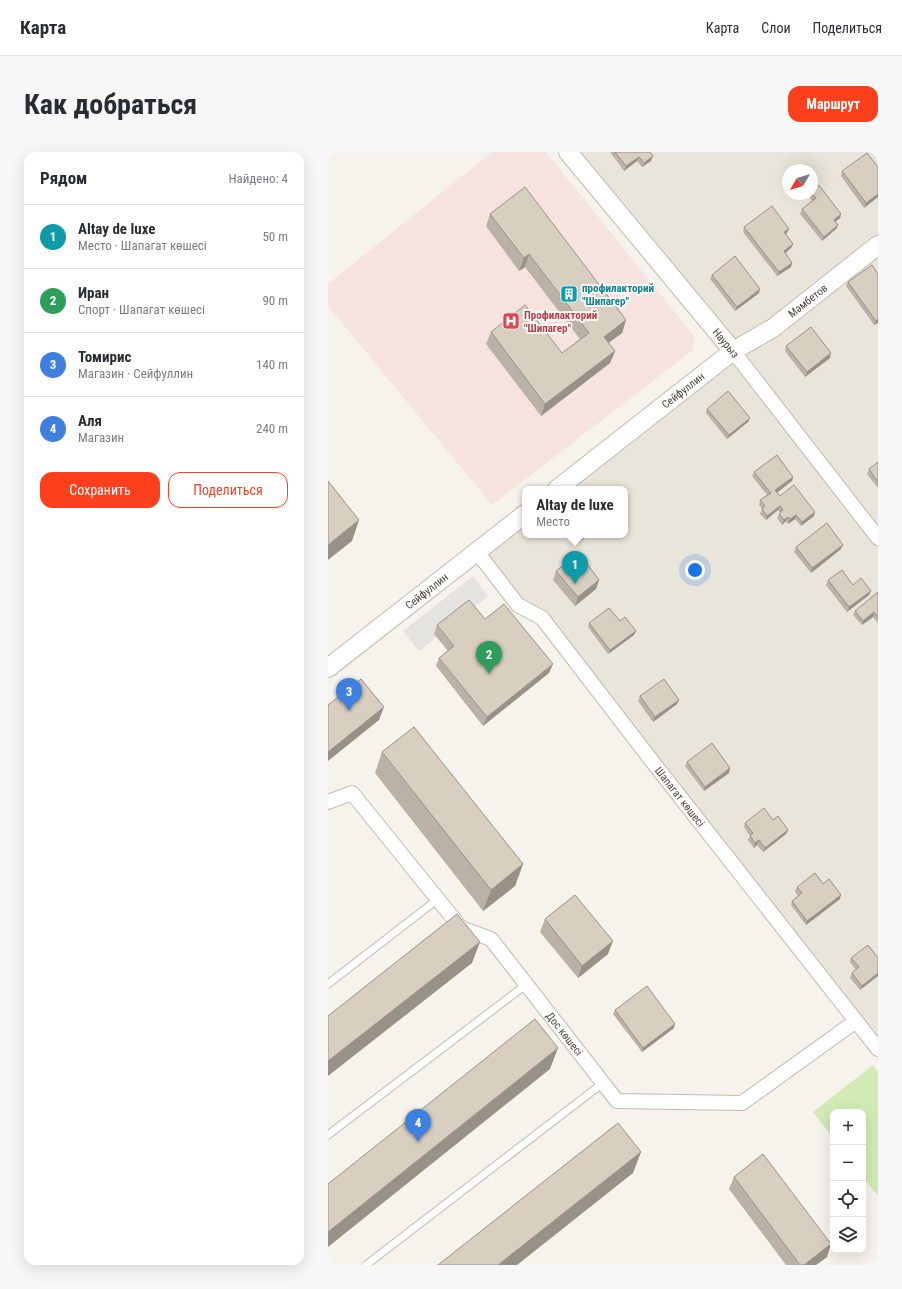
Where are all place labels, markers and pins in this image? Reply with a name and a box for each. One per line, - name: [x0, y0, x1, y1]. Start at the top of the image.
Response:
- place label: профилакторий "Шипагер": [582, 282, 654, 308]
- building icon: профилакторий "Шипагер": [559, 284, 579, 304]
- place label: Профилакторий "Шипагер": [524, 309, 597, 335]
- hospital icon: Профилакторий "Шипагер": [501, 311, 521, 331]
- pin: 1: [562, 551, 588, 584]
- pin: 2: [476, 641, 502, 674]
- pin: 3: [336, 678, 362, 711]
- pin: 4: [405, 1109, 431, 1142]

